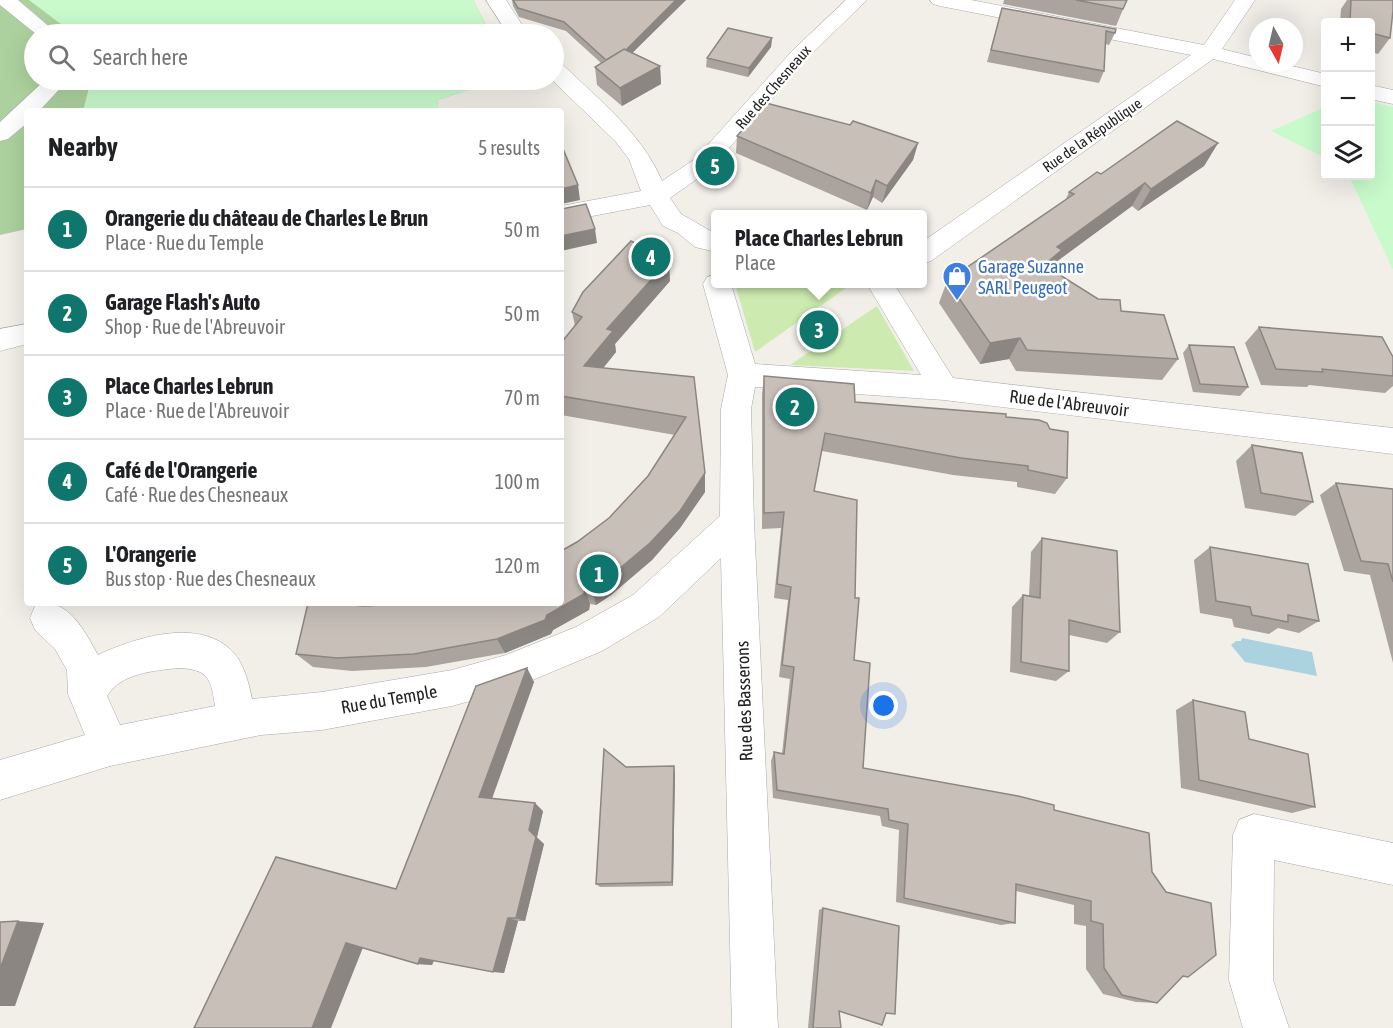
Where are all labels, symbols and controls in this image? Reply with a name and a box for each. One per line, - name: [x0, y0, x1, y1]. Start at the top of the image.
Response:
- north arrow: [1249, 18, 1303, 72]
- map controls: [1321, 18, 1375, 180]
- button: +: [1321, 18, 1375, 72]
- search box: [24, 24, 564, 90]
- icon: search: [45, 41, 78, 74]
- street label: Rue des Chesneaux: [732, 42, 814, 132]
- text: Search here: [93, 44, 188, 70]
- button: −: [1321, 72, 1375, 126]
- street label: Rue de la République: [1039, 94, 1145, 176]
- button: layers: [1321, 126, 1375, 180]
- text: Nearby: [48, 132, 118, 162]
- text: 5 results: [478, 136, 540, 159]
- pin: 5: [696, 144, 734, 188]
- text: Orangerie du château de Charles Le Brun: [105, 205, 428, 231]
- popup: [711, 210, 927, 288]
- text: 1: [63, 218, 72, 241]
- text: 50 m: [504, 218, 540, 241]
- text: Place Charles Lebrun: [735, 225, 903, 251]
- text: Place · Rue du Temple: [105, 231, 264, 254]
- pin: 4: [632, 234, 670, 280]
- text: Place: [735, 251, 776, 274]
- place label: Garage Suzanne SARL Peugeot: [978, 256, 1084, 298]
- shop icon: Garage Suzanne SARL Peugeot: [941, 260, 973, 302]
- text: Garage Flash's Auto: [105, 289, 260, 315]
- text: 2: [63, 302, 72, 325]
- text: 50 m: [504, 302, 540, 325]
- pin: 3: [800, 308, 838, 352]
- text: Shop · Rue de l'Abreuvoir: [105, 315, 285, 338]
- text: Place Charles Lebrun: [105, 373, 273, 399]
- pin: 2: [776, 384, 814, 430]
- street label: Rue de l'Abreuvoir: [1008, 385, 1130, 421]
- text: 3: [63, 386, 72, 409]
- text: 70 m: [504, 386, 540, 409]
- text: Place · Rue de l'Abreuvoir: [105, 399, 289, 422]
- text: Café de l'Orangerie: [105, 457, 257, 483]
- text: 4: [63, 470, 72, 493]
- text: 100 m: [495, 470, 540, 493]
- text: Café · Rue des Chesneaux: [105, 483, 288, 506]
- text: L'Orangerie: [105, 541, 196, 567]
- pin: 1: [580, 552, 618, 596]
- text: 5: [63, 554, 72, 577]
- text: 120 m: [495, 554, 540, 577]
- text: Bus stop · Rue des Chesneaux: [105, 567, 316, 590]
- street label: Rue des Basserons: [731, 640, 757, 762]
- street label: Rue du Temple: [339, 680, 439, 718]
- your location: [869, 691, 898, 720]

